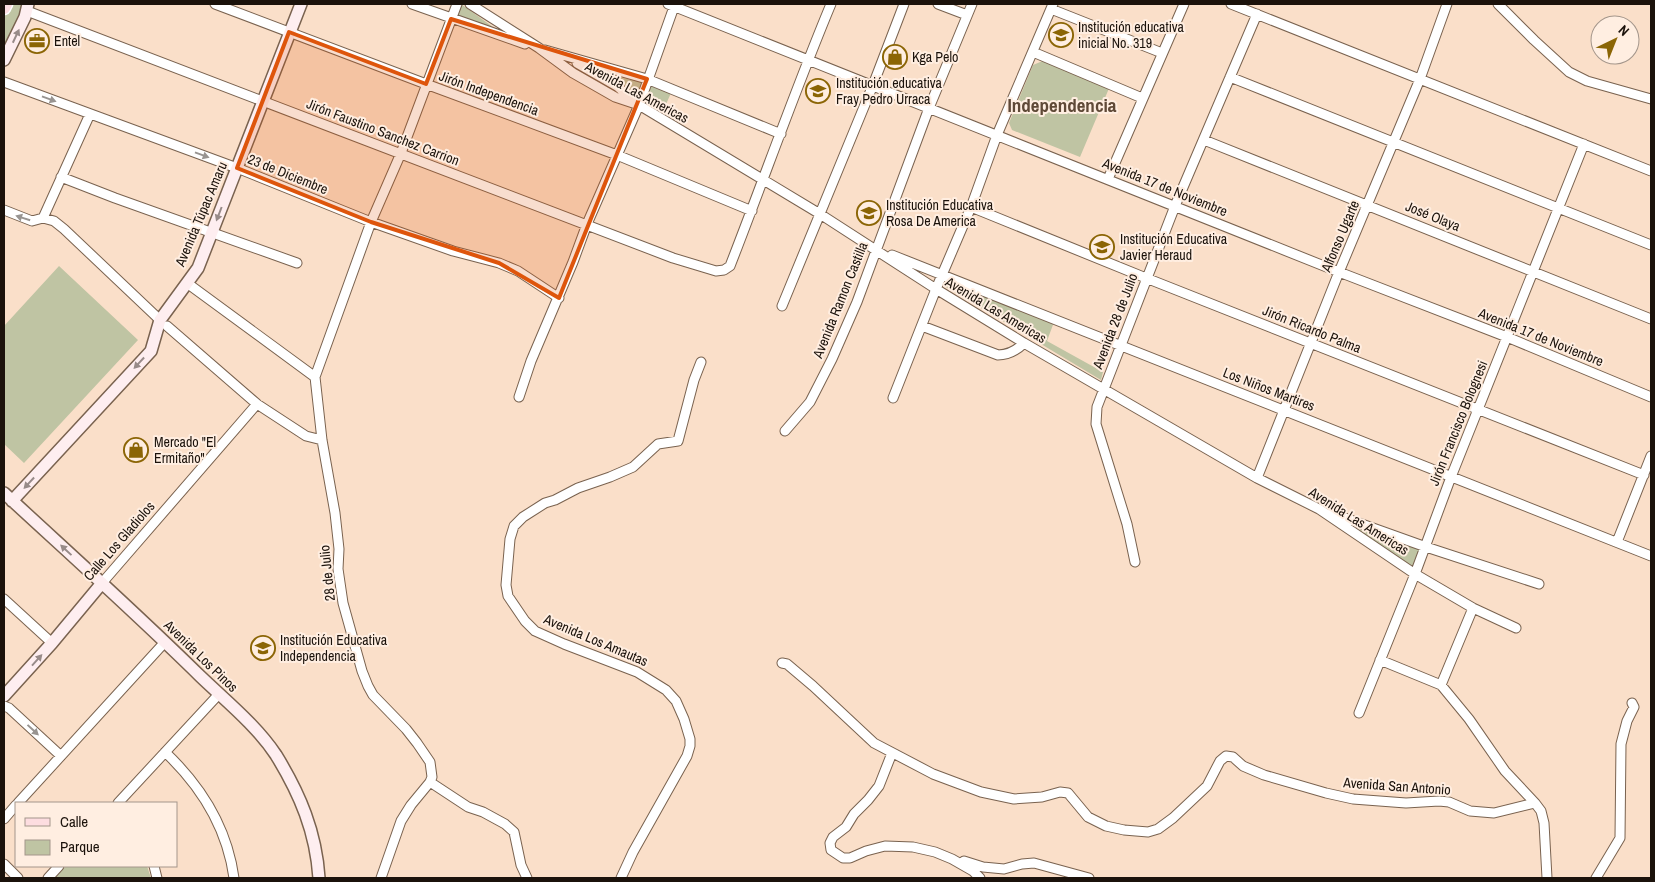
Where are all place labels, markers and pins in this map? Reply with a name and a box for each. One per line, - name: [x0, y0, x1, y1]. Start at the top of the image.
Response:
- place label: Institución educativa inicial No. 319: [1078, 18, 1185, 52]
- school or university icon: Institución educativa inicial No. 319: [1048, 22, 1074, 48]
- office icon: Entel: [24, 28, 50, 54]
- place label: Entel: [54, 32, 80, 50]
- shop icon: Kga Pelo: [882, 44, 908, 70]
- place label: Kga Pelo: [912, 48, 958, 66]
- place label: Institución educativa Fray Pedro Urraca: [836, 74, 943, 108]
- school or university icon: Institución educativa Fray Pedro Urraca: [805, 78, 831, 104]
- place label: Institución Educativa Rosa De America: [886, 196, 994, 230]
- school or university icon: Institución Educativa Rosa De America: [856, 200, 882, 226]
- place label: Institución Educativa Javier Heraud: [1120, 230, 1228, 264]
- school or university icon: Institución Educativa Javier Heraud: [1089, 234, 1115, 260]
- place label: Mercado "El Ermitaño": [154, 433, 216, 467]
- shop icon: Mercado "El Ermitaño": [123, 437, 149, 463]
- place label: Institución Educativa Independencia: [280, 631, 388, 665]
- school or university icon: Institución Educativa Independencia: [250, 635, 276, 661]

